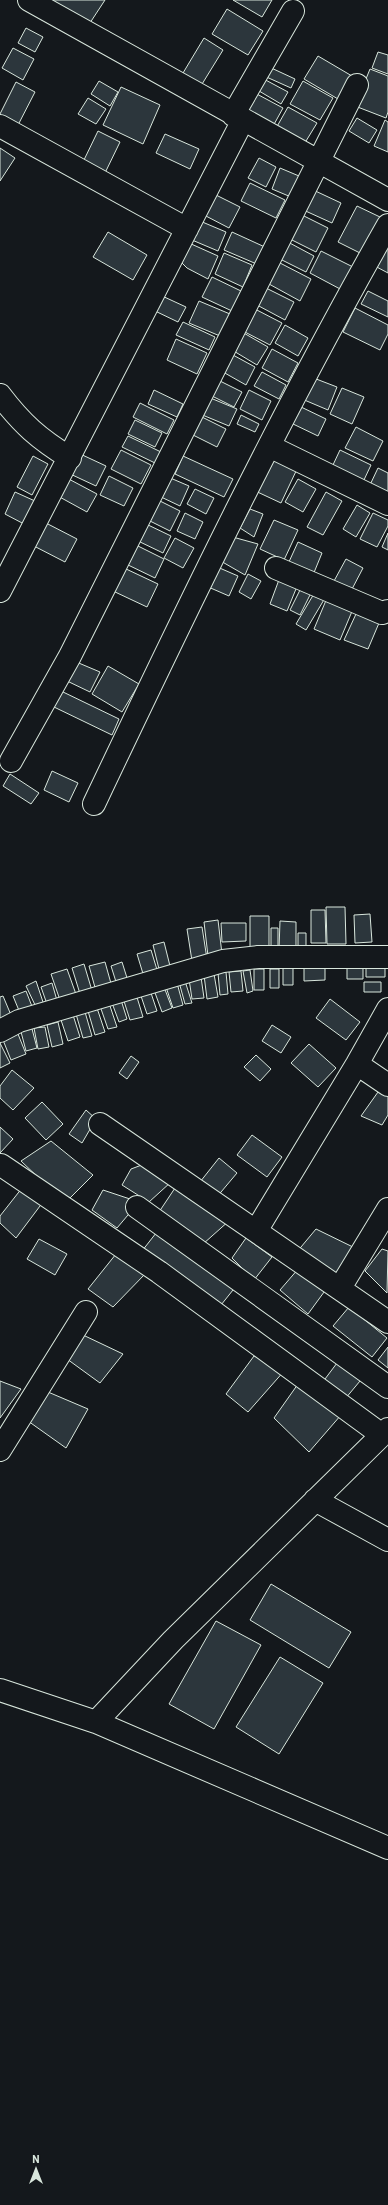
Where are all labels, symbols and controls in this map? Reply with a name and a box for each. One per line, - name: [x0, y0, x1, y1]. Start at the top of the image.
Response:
- north arrow: [16, 2149, 56, 2189]
- text: N: [32, 2152, 40, 2165]

